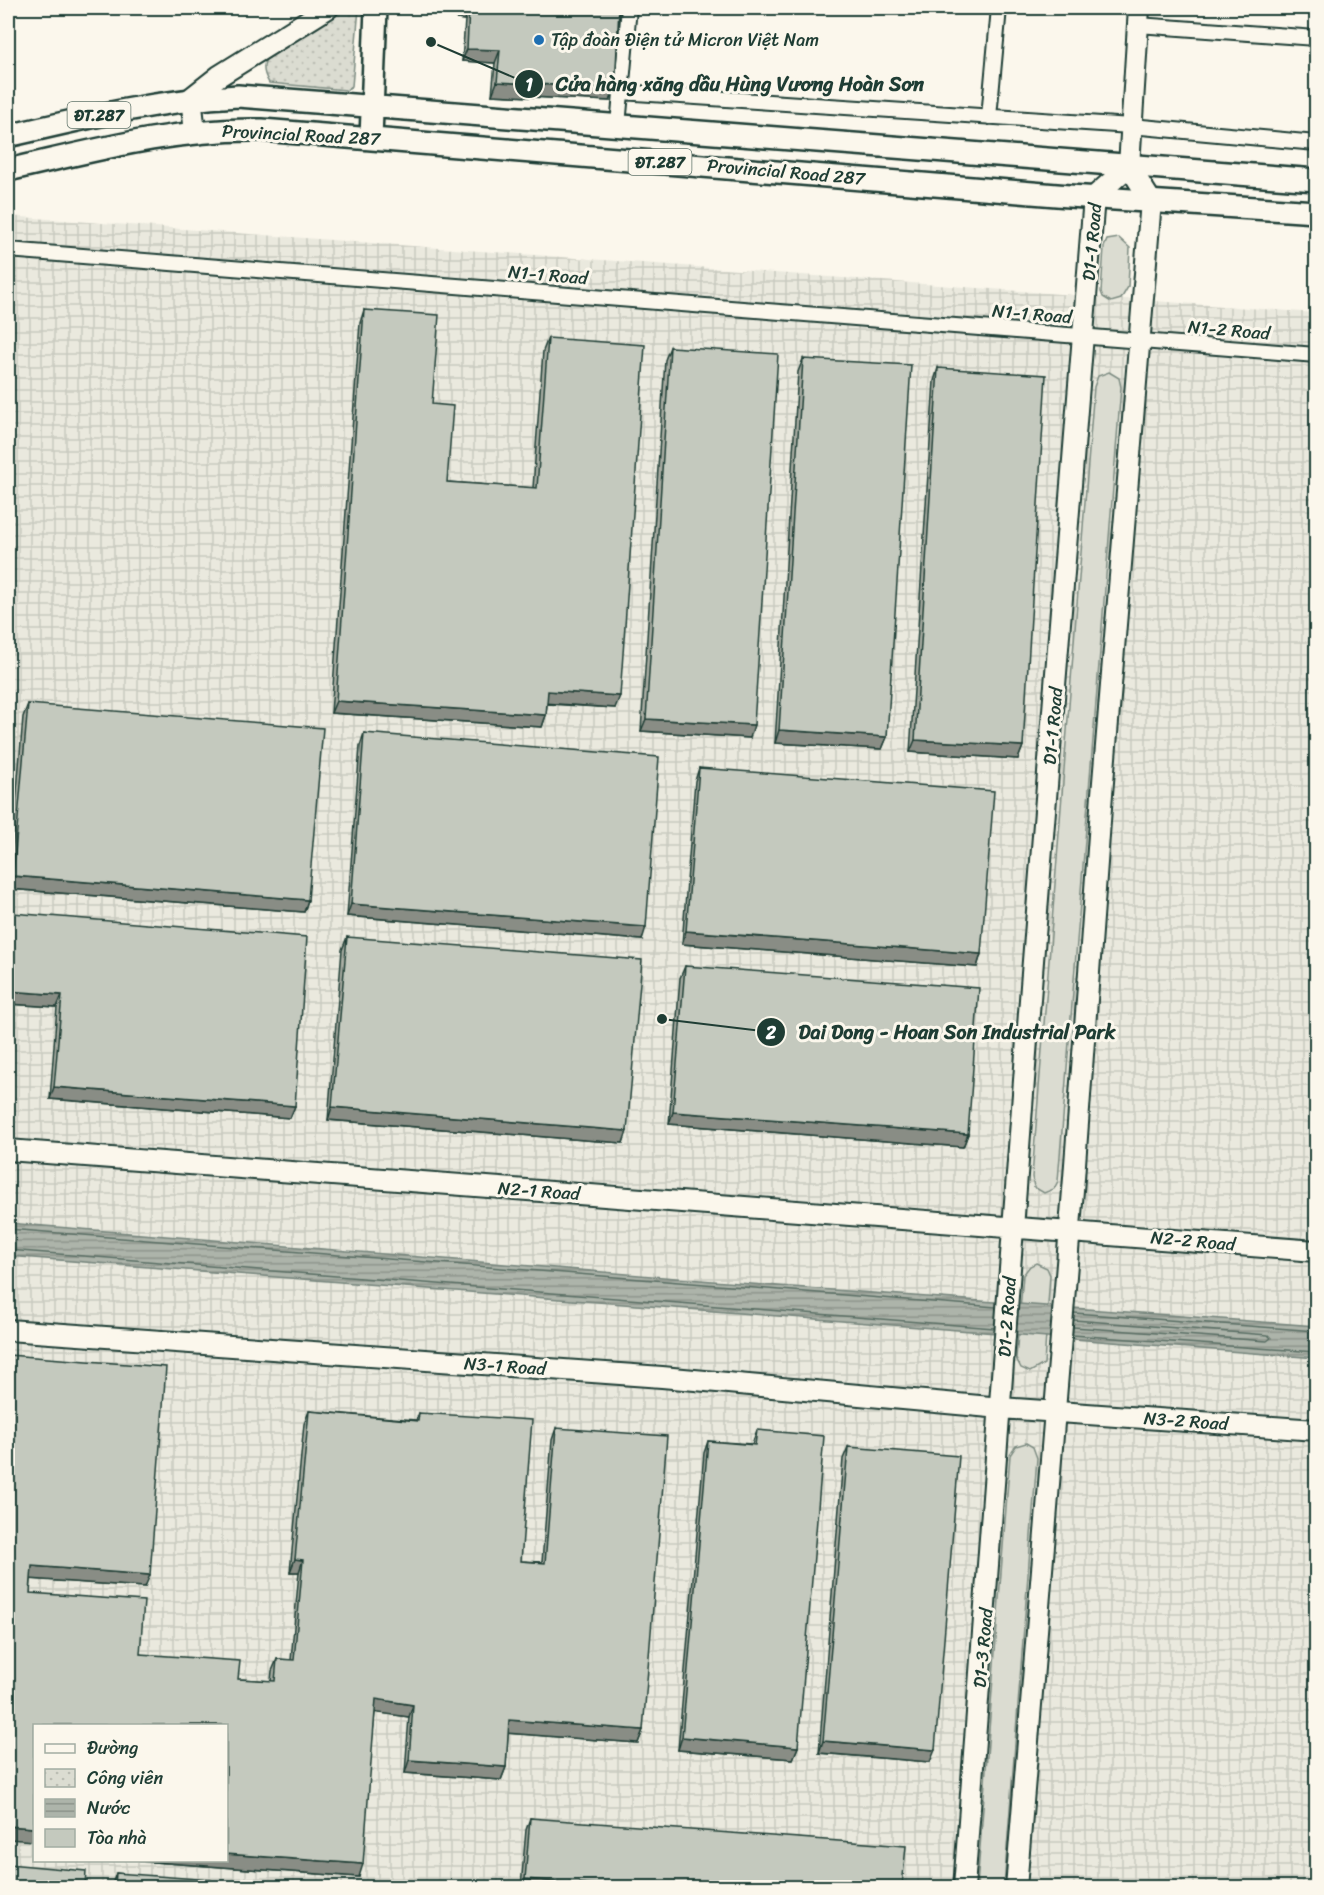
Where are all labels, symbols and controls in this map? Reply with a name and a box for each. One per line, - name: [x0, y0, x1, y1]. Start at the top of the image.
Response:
- place label: Tập đoàn Điện tử Micron Việt Nam: [551, 24, 819, 56]
- marker: Tập đoàn Điện tử Micron Việt Nam: [532, 33, 546, 47]
- callout: Cửa hàng xăng dầu Hùng Vương Hoàn Sơn: [514, 65, 935, 103]
- text: Cửa hàng xăng dầu Hùng Vương Hoàn Sơn: [555, 67, 924, 102]
- text: 1: [525, 69, 533, 101]
- road number: ĐT.287: [68, 102, 130, 128]
- street label: Provincial Road 287: [221, 115, 383, 155]
- road number: ĐT.287: [628, 149, 692, 175]
- street label: Provincial Road 287: [706, 149, 868, 195]
- street label: D1-1 Road: [1073, 200, 1111, 282]
- street label: N1-1 Road: [507, 256, 591, 295]
- street label: N1-1 Road: [991, 295, 1075, 334]
- street label: N1-2 Road: [1187, 310, 1273, 350]
- street label: D1-1 Road: [1034, 684, 1072, 766]
- callout: Dai Dong - Hoan Son Industrial Park: [756, 1013, 1127, 1051]
- text: Dai Dong - Hoan Son Industrial Park: [799, 1015, 1117, 1050]
- text: 2: [765, 1017, 777, 1049]
- street label: N2-1 Road: [497, 1172, 583, 1210]
- street label: N2-2 Road: [1149, 1221, 1238, 1261]
- street label: D1-2 Road: [988, 1274, 1026, 1358]
- street label: N3-1 Road: [463, 1347, 548, 1385]
- street label: N3-2 Road: [1143, 1402, 1231, 1440]
- street label: D1-3 Road: [964, 1605, 1003, 1689]
- legend: [33, 1724, 228, 1862]
- text: Đường: [87, 1732, 138, 1764]
- text: Công viên: [87, 1762, 163, 1794]
- text: Nước: [87, 1792, 130, 1824]
- text: Tòa nhà: [87, 1822, 146, 1854]

